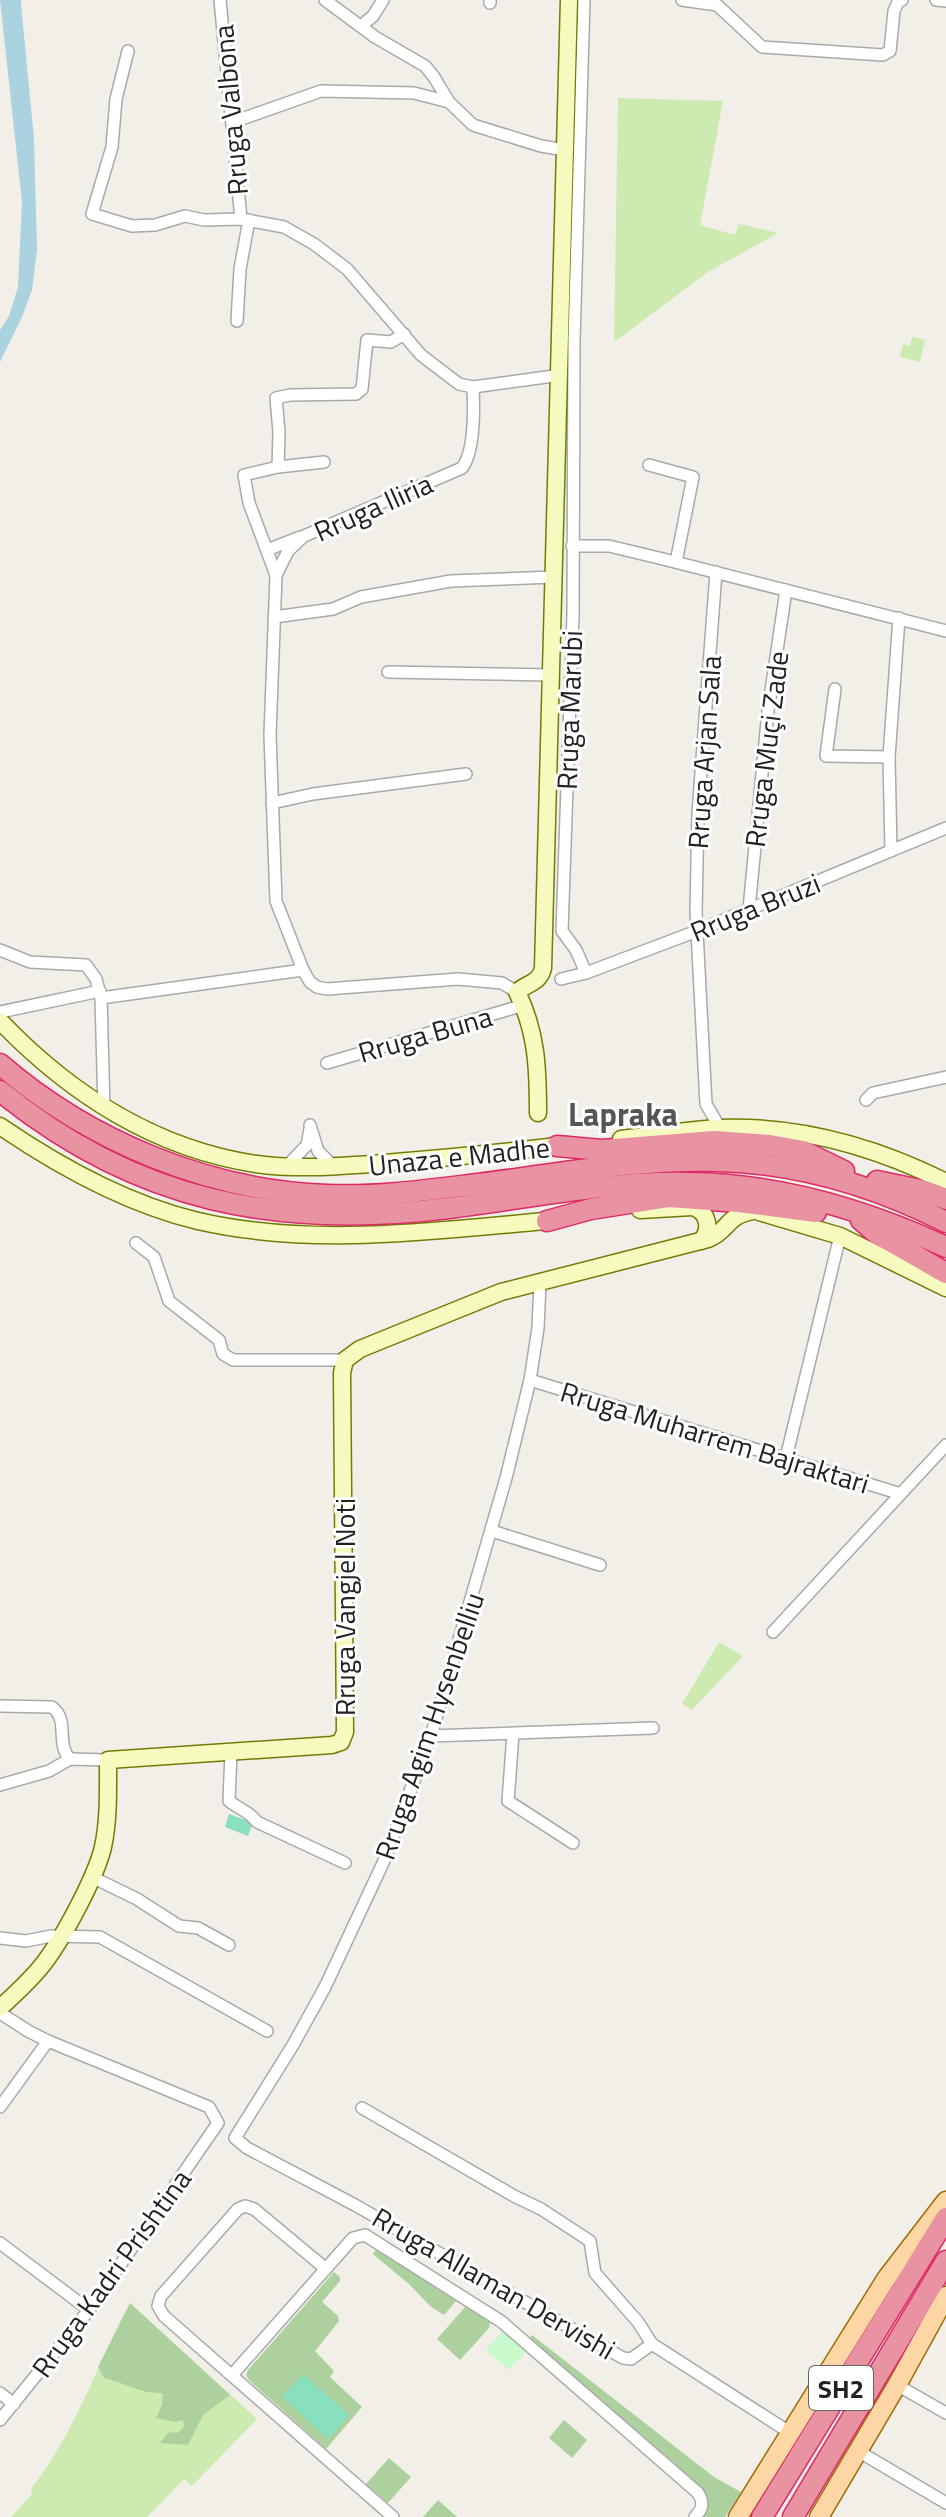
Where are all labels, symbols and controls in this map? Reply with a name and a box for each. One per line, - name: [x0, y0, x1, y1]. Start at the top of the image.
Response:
- street label: Rruga Valbona: [201, 23, 259, 197]
- street label: Rruga Iliria: [307, 462, 439, 552]
- street label: Rruga Marubi: [545, 630, 593, 790]
- street label: Rruga Muçi Zade: [733, 648, 799, 850]
- street label: Rruga Arjan Sala: [676, 654, 732, 850]
- street label: Rruga Bruzi: [683, 861, 827, 953]
- street label: Rruga Buna: [353, 994, 497, 1074]
- district label: Lapraka: [568, 1090, 678, 1138]
- street label: Unaza e Madhe: [366, 1125, 552, 1187]
- street label: Rruga Muharrem Bajraktari: [555, 1370, 875, 1504]
- street label: Rruga Vangjel Noti: [323, 1498, 366, 1716]
- street label: Rruga Agim Hysenbelliu: [363, 1587, 495, 1865]
- street label: Rruga Kadri Prishtina: [21, 2160, 201, 2386]
- street label: Rruga Allaman Dervishi: [364, 2196, 624, 2370]
- road number: SH2: [809, 2366, 873, 2410]

